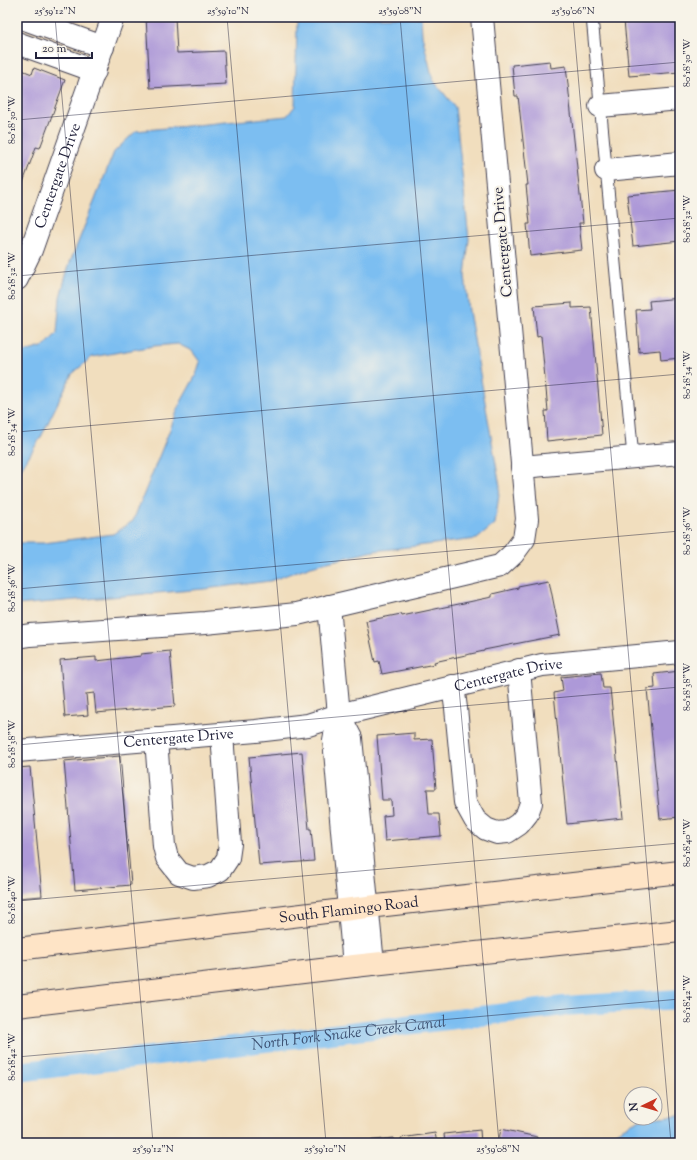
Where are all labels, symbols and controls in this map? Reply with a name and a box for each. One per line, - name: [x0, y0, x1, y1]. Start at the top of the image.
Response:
- text: 25°59'12"N: [34, 4, 76, 19]
- text: 25°59'10"N: [207, 4, 249, 19]
- text: 25°59'08"N: [378, 4, 422, 19]
- text: 25°59'06"N: [551, 4, 595, 19]
- scale bar: [36, 34, 92, 60]
- text: 80°18'30"W: [680, 39, 695, 87]
- text: 20 m: [42, 40, 67, 58]
- text: 80°18'30"W: [5, 96, 20, 144]
- street label: Centergate Drive: [30, 120, 87, 232]
- street label: Centergate Drive: [488, 186, 519, 298]
- text: 80°18'32"W: [680, 195, 695, 243]
- text: 80°18'32"W: [5, 252, 20, 300]
- text: 80°18'34"W: [680, 351, 695, 399]
- text: 80°18'34"W: [5, 408, 20, 456]
- text: 80°18'36"W: [680, 507, 695, 555]
- text: 80°18'36"W: [5, 564, 20, 612]
- street label: Centergate Drive: [452, 654, 564, 698]
- text: 80°18'38"W: [680, 663, 695, 711]
- text: 80°18'38"W: [5, 720, 20, 768]
- street label: Centergate Drive: [123, 724, 235, 754]
- text: 80°18'40"W: [680, 819, 695, 867]
- text: 80°18'40"W: [5, 876, 20, 924]
- street label: South Flamingo Road: [278, 892, 420, 930]
- text: 80°18'42"W: [680, 975, 695, 1023]
- water label: North Fork Snake Creek Canal: [251, 1011, 447, 1058]
- text: 80°18'42"W: [5, 1033, 20, 1081]
- north arrow: [623, 1086, 663, 1126]
- text: N: [626, 1101, 642, 1113]
- text: 25°59'12"N: [132, 1142, 174, 1157]
- text: 25°59'10"N: [304, 1142, 346, 1157]
- text: 25°59'08"N: [476, 1142, 520, 1157]

